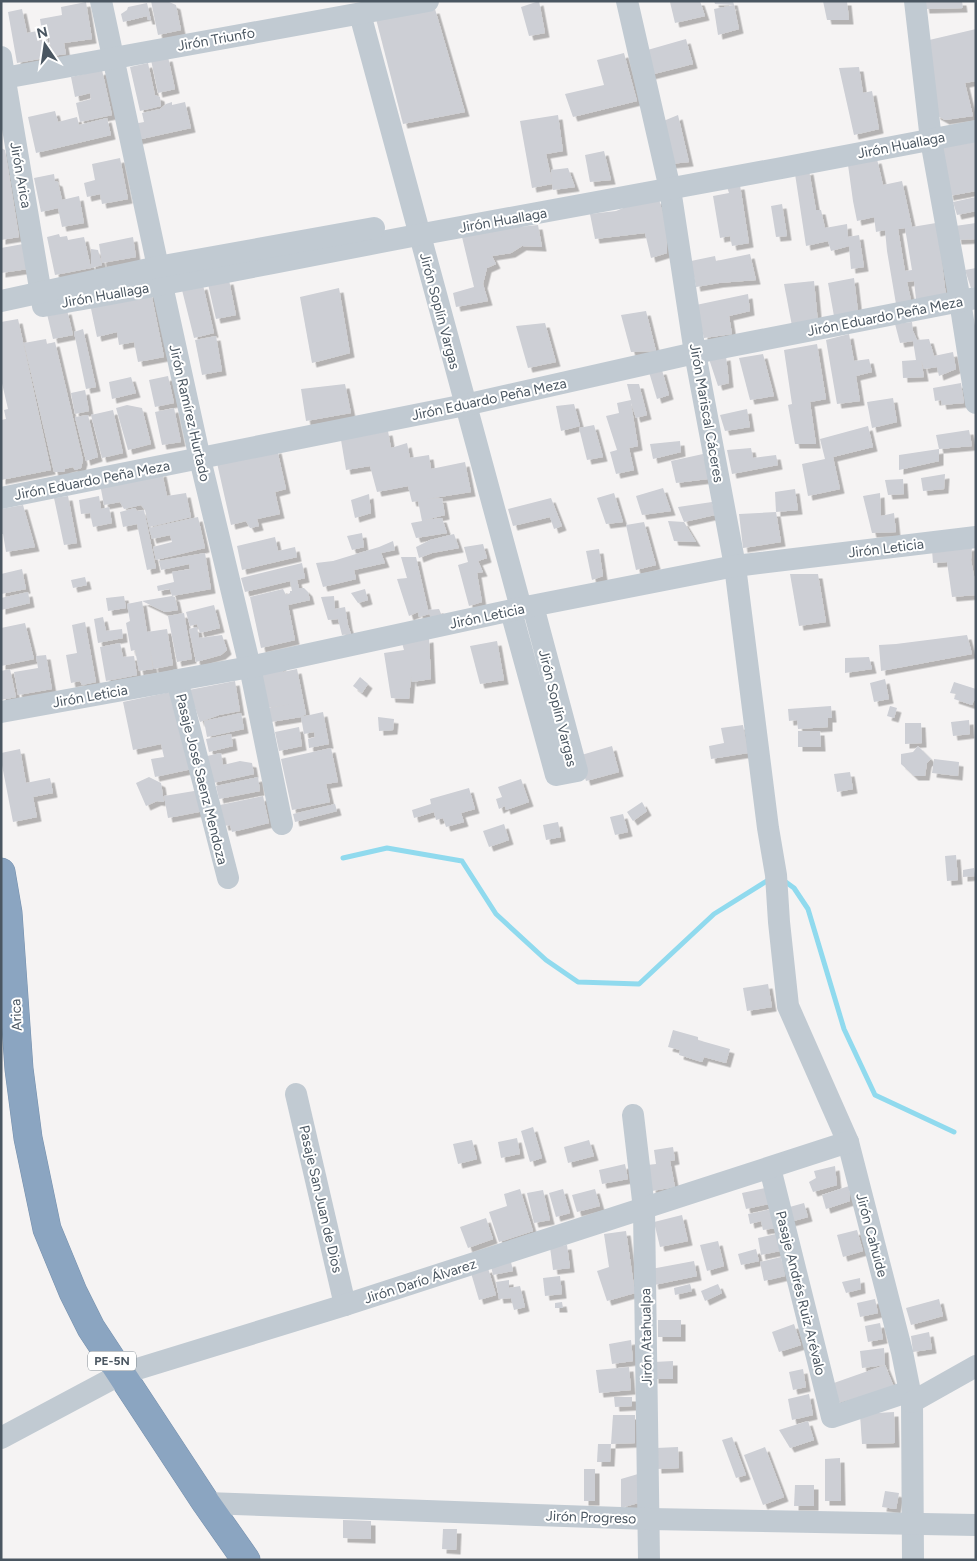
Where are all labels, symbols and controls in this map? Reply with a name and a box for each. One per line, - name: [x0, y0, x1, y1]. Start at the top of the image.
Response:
- north arrow: [20, 20, 70, 70]
- text: N: [35, 23, 49, 42]
- street label: Jirón Triunfo: [176, 24, 256, 55]
- street label: Jirón Huallaga: [856, 129, 946, 162]
- street label: Jirón Arica: [6, 141, 35, 209]
- street label: Jirón Huallaga: [458, 204, 548, 237]
- street label: Jirón Soplín Vargas: [416, 251, 463, 371]
- street label: Jirón Huallaga: [60, 279, 150, 312]
- street label: Jirón Eduardo Peña Meza: [806, 293, 964, 340]
- street label: Jirón Mariscal Cáceres: [686, 342, 727, 484]
- street label: Jirón Ramírez Hurtado: [165, 343, 214, 483]
- street label: Jirón Eduardo Peña Meza: [410, 375, 568, 424]
- street label: Jirón Eduardo Peña Meza: [13, 457, 171, 504]
- street label: Jirón Leticia: [847, 535, 925, 562]
- street label: Jirón Leticia: [448, 600, 526, 633]
- street label: Jirón Soplín Vargas: [535, 648, 580, 768]
- street label: Jirón Leticia: [51, 682, 129, 711]
- street label: Pasaje José Saenz Mendoza: [172, 692, 231, 866]
- street label: Arica: [7, 998, 26, 1031]
- street label: Pasaje San Juan de Dios: [295, 1124, 346, 1275]
- street label: Jirón Cahuide: [852, 1191, 891, 1279]
- street label: Pasaje Andrés Ruiz Arévalo: [772, 1209, 829, 1377]
- street label: Jirón Darío Álvarez: [362, 1255, 479, 1308]
- street label: Jirón Atahualpa: [637, 1288, 656, 1386]
- road number: PE-5N: [88, 1352, 136, 1370]
- street label: Jirón Progreso: [545, 1507, 637, 1528]

